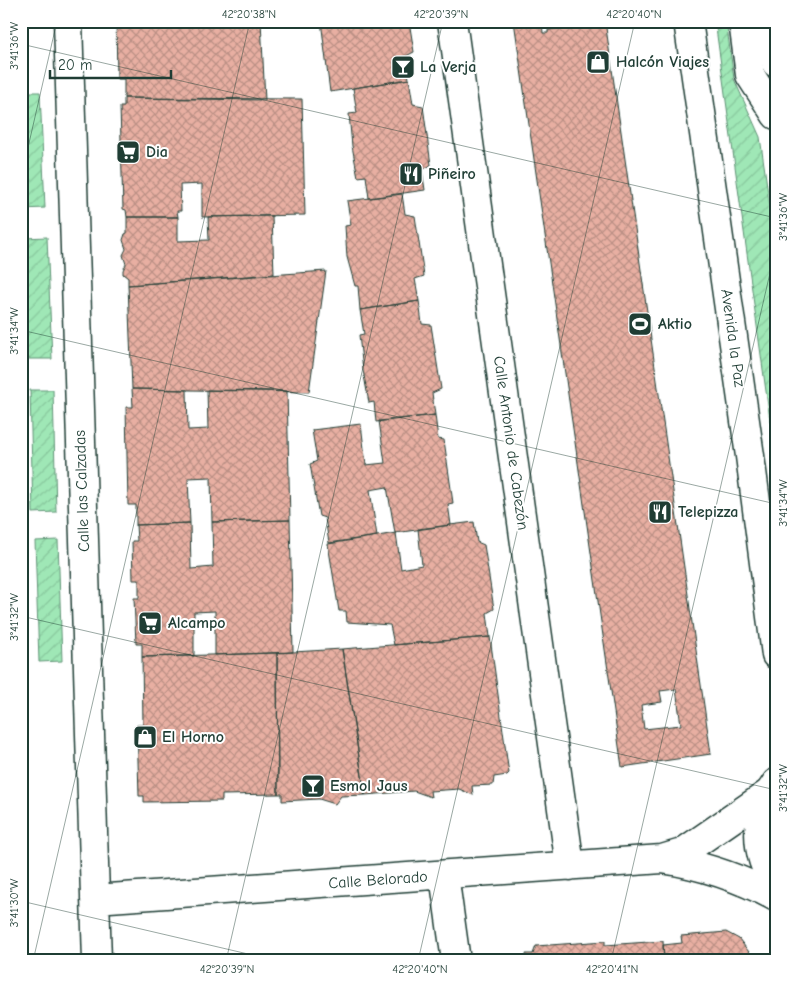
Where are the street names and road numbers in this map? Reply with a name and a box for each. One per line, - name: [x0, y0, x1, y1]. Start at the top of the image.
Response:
- street label: Avenida la Paz: [717, 288, 749, 388]
- street label: Calle Antonio de Cabezón: [490, 355, 532, 531]
- street label: Calle las Calzadas: [71, 429, 93, 552]
- street label: Calle Belorado: [328, 868, 428, 892]

